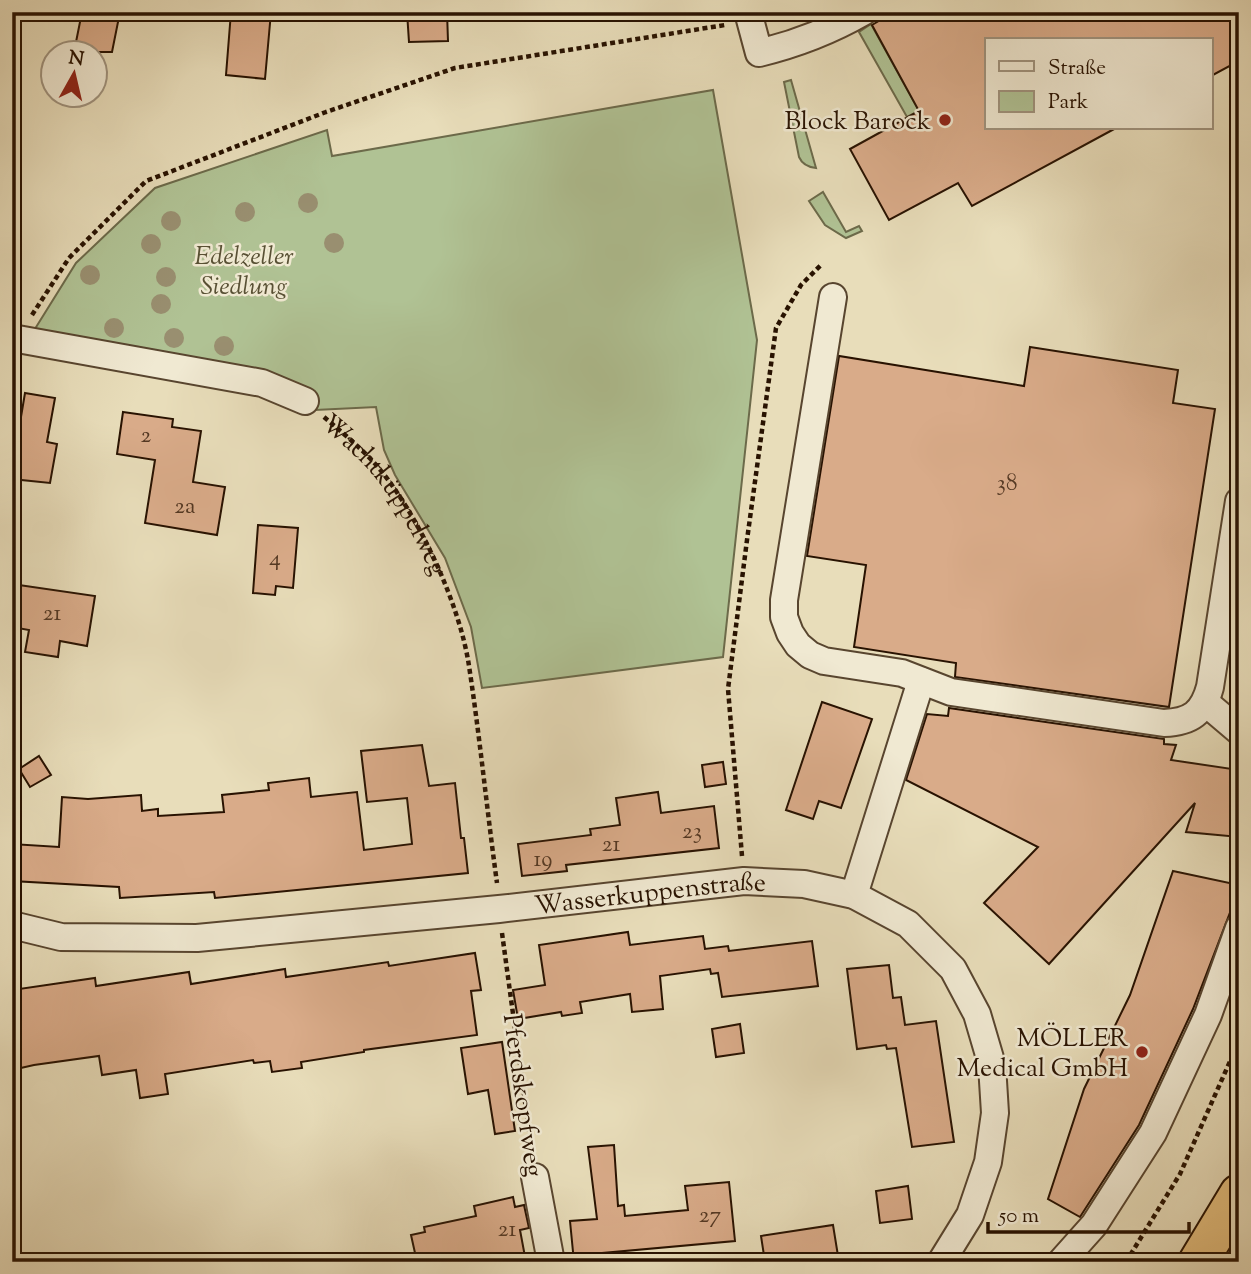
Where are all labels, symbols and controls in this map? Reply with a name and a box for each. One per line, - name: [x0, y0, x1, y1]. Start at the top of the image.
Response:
- north arrow: [38, 38, 108, 108]
- legend: [985, 38, 1212, 130]
- text: N: [67, 45, 85, 74]
- text: Straße: [1048, 54, 1106, 84]
- text: Park: [1048, 88, 1089, 118]
- place label: Block Barock: [784, 104, 931, 141]
- marker: Block Barock: [937, 112, 953, 128]
- park label: Edelzeller Siedlung: [194, 239, 294, 306]
- street label: Wachtküppelweg: [313, 407, 455, 582]
- house number: 2: [141, 420, 152, 453]
- house number: 38: [997, 468, 1017, 501]
- house number: 2a: [174, 491, 196, 524]
- house number: 4: [269, 543, 281, 576]
- house number: 21: [43, 598, 61, 631]
- house number: 23: [682, 816, 702, 849]
- house number: 21: [602, 829, 620, 862]
- house number: 19: [534, 844, 552, 877]
- street label: Wasserkuppenstraße: [533, 865, 767, 926]
- street label: Pferdskopfweg: [492, 1012, 551, 1179]
- place label: MÖLLER Medical GmbH: [957, 1021, 1128, 1088]
- marker: MÖLLER Medical GmbH: [1134, 1044, 1150, 1060]
- scale bar: [988, 1190, 1190, 1234]
- house number: 27: [699, 1200, 722, 1233]
- text: 50 m: [998, 1202, 1039, 1232]
- house number: 21: [498, 1214, 516, 1247]

